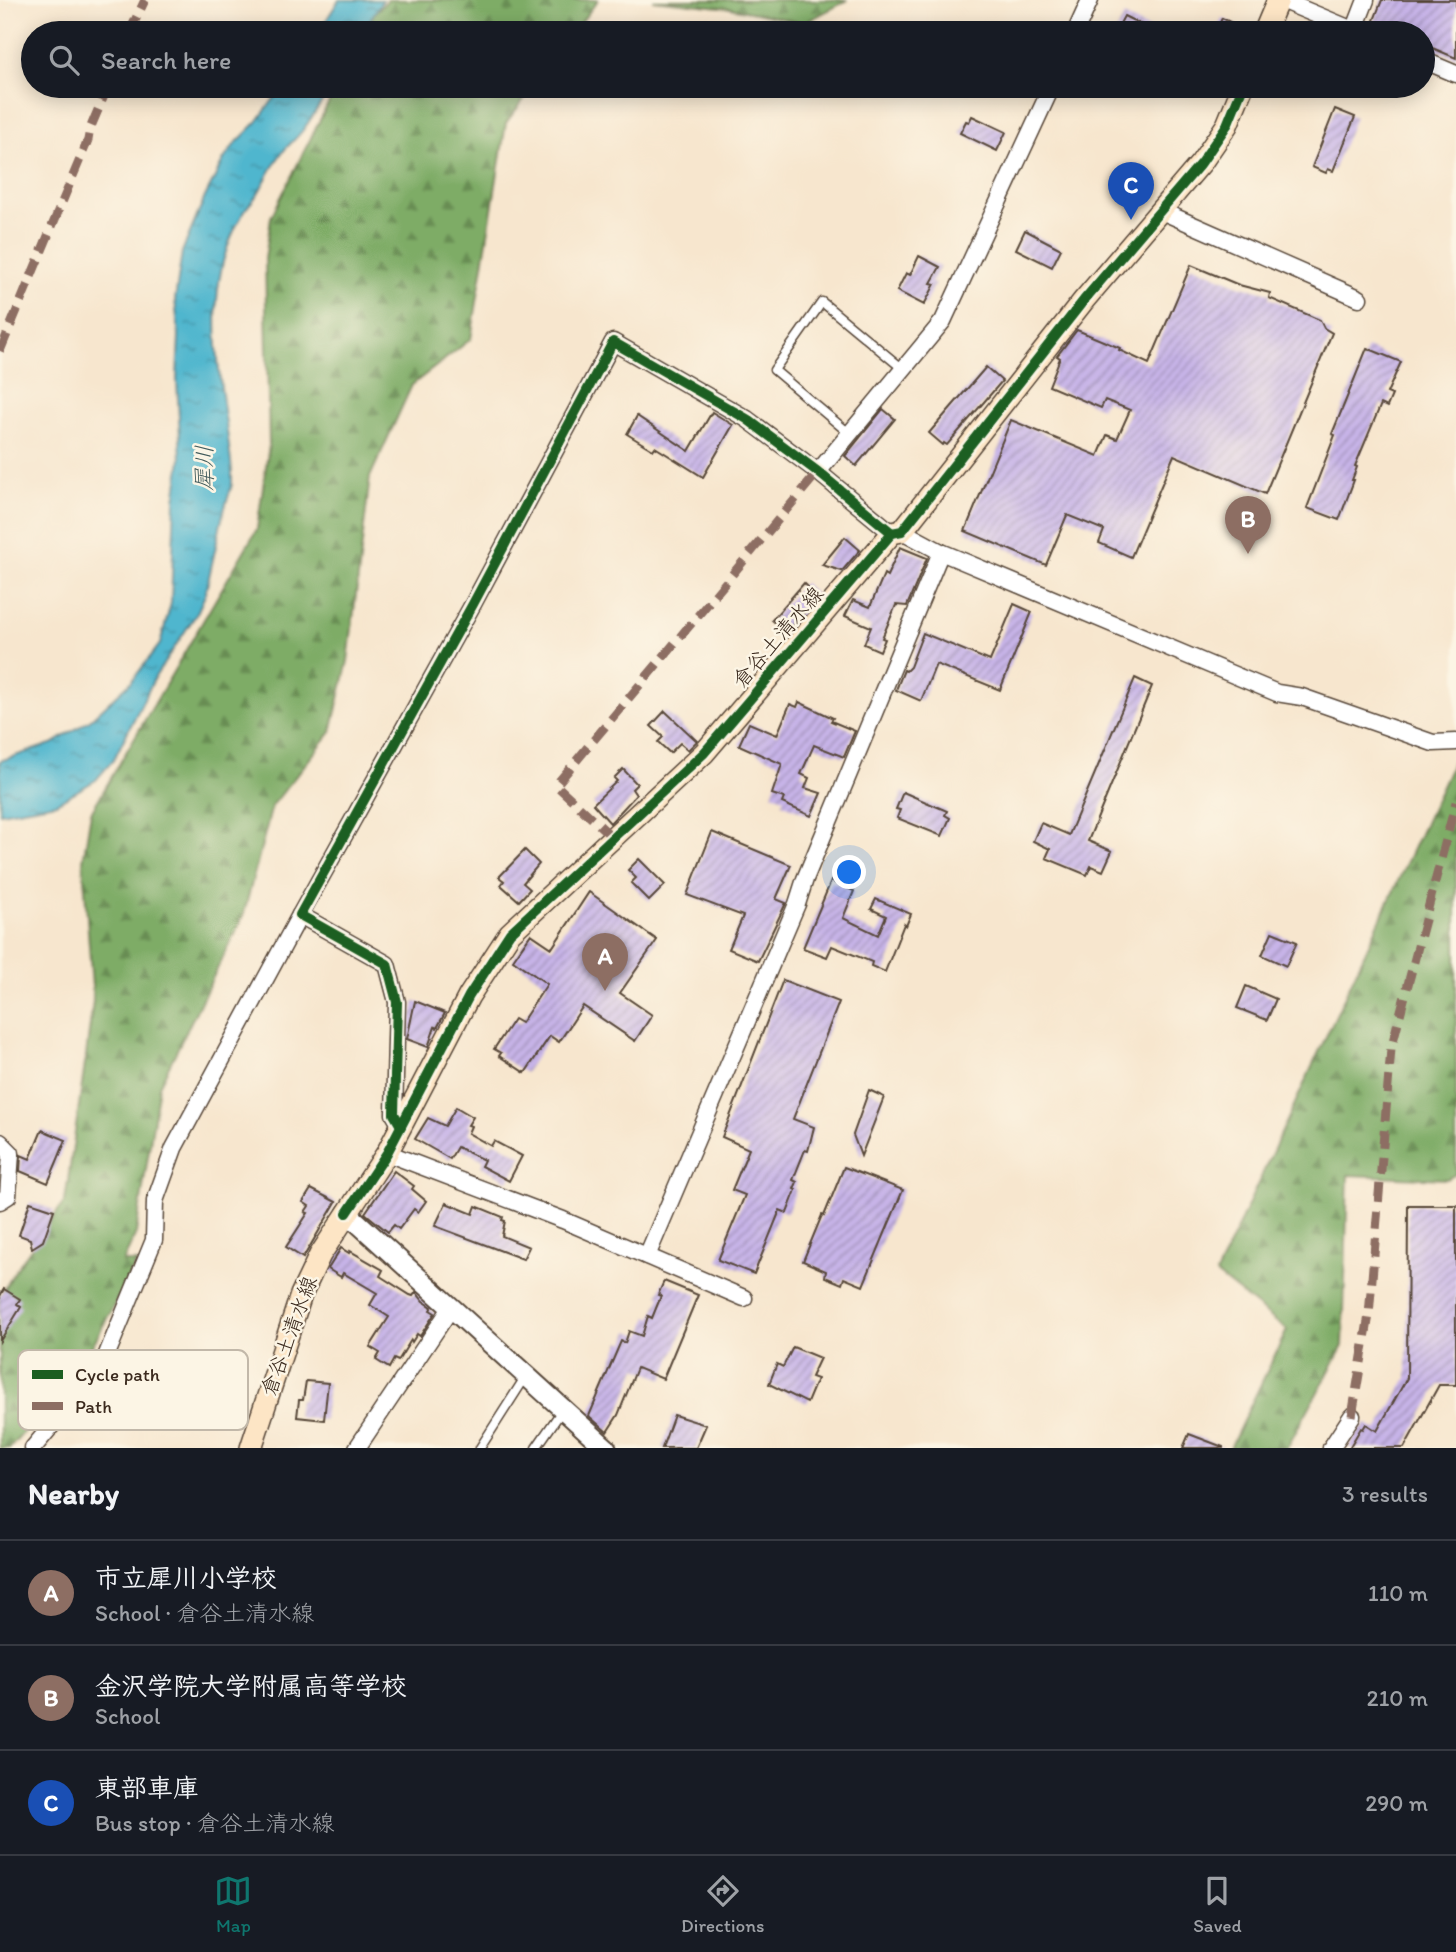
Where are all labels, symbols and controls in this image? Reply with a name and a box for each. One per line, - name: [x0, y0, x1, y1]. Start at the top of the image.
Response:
- search box: [21, 21, 1435, 98]
- icon: search: [45, 41, 83, 79]
- text: Search here: [101, 44, 231, 76]
- pin: C: [1108, 162, 1154, 220]
- water label: 犀川: [190, 445, 218, 491]
- pin: B: [1225, 496, 1271, 554]
- street label: 倉谷土清水線: [727, 581, 828, 692]
- your location: [832, 855, 866, 889]
- pin: A: [582, 933, 628, 991]
- street label: 倉谷土清水線: [255, 1272, 322, 1399]
- legend: [18, 1350, 248, 1430]
- text: Cycle path: [75, 1363, 160, 1386]
- text: Path: [75, 1395, 112, 1418]
- text: Nearby: [28, 1475, 119, 1512]
- text: 3 results: [1342, 1480, 1428, 1508]
- text: 市立犀川小学校: [95, 1562, 277, 1594]
- text: A: [44, 1579, 58, 1607]
- text: 110 m: [1368, 1579, 1428, 1607]
- text: School · 倉谷土清水線: [95, 1599, 314, 1627]
- text: 金沢学院大学附属高等学校: [95, 1670, 407, 1702]
- text: B: [44, 1684, 58, 1712]
- text: 210 m: [1367, 1684, 1428, 1712]
- text: School: [95, 1702, 160, 1730]
- text: 東部車庫: [95, 1772, 199, 1804]
- text: C: [44, 1789, 58, 1817]
- text: 290 m: [1365, 1789, 1428, 1817]
- text: Bus stop · 倉谷土清水線: [95, 1809, 335, 1837]
- tab: Map: [214, 1872, 252, 1937]
- tab: Directions: [681, 1872, 765, 1937]
- tab: Saved: [1193, 1872, 1242, 1937]

